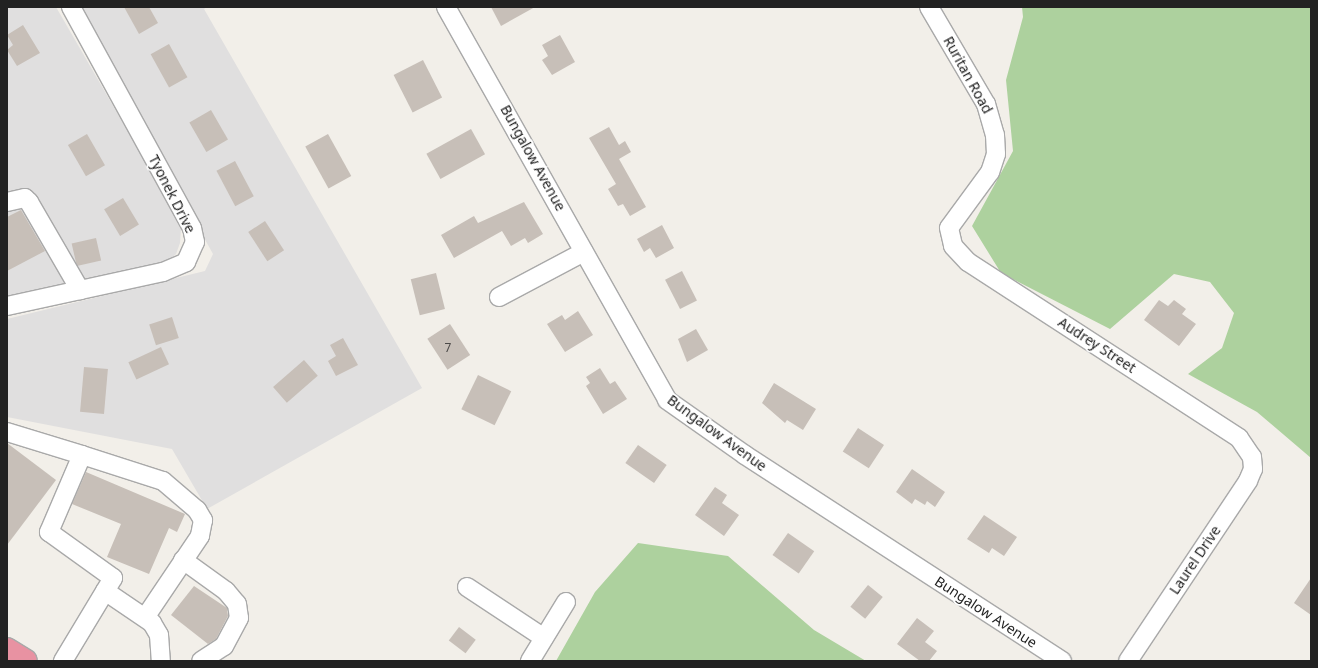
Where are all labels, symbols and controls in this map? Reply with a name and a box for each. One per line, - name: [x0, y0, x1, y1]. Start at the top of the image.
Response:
- street label: Ruritan Road: [940, 33, 996, 117]
- street label: Bungalow Avenue: [497, 102, 569, 214]
- street label: Tyonek Drive: [145, 152, 199, 236]
- street label: Audrey Street: [1055, 314, 1139, 376]
- house number: 7: [445, 341, 451, 355]
- street label: Bungalow Avenue: [664, 391, 770, 475]
- street label: Laurel Drive: [1166, 523, 1224, 597]
- street label: Bungalow Avenue: [932, 573, 1040, 651]

